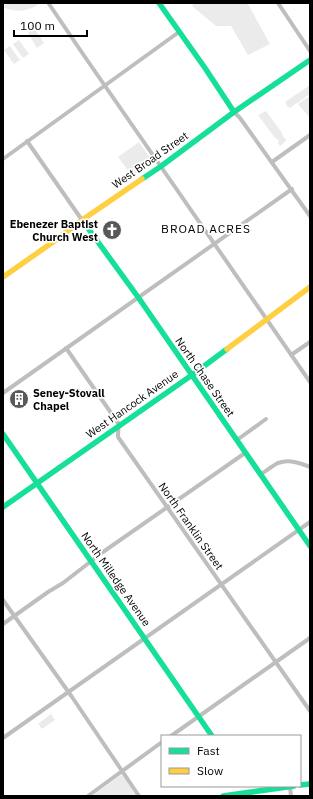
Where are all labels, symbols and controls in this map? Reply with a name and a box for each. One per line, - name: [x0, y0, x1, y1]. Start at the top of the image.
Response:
- scale bar: [14, 12, 87, 38]
- text: 100 m: [20, 18, 55, 33]
- street label: West Broad Street: [109, 128, 191, 191]
- place label: Ebenezer Baptist Church West: [10, 217, 98, 244]
- church icon: Ebenezer Baptist Church West: [101, 219, 123, 241]
- district label: BROAD ACRES: [161, 221, 251, 236]
- street label: North Chase Street: [172, 335, 238, 420]
- street label: West Hancock Avenue: [83, 367, 181, 441]
- place label: Seney-Stovall Chapel: [33, 386, 105, 413]
- building icon: Seney-Stovall Chapel: [8, 388, 30, 410]
- street label: North Franklin Street: [156, 480, 226, 572]
- street label: North Milledge Avenue: [78, 529, 154, 629]
- legend: [161, 735, 301, 787]
- text: Fast: [197, 743, 220, 758]
- text: Slow: [197, 763, 223, 778]

